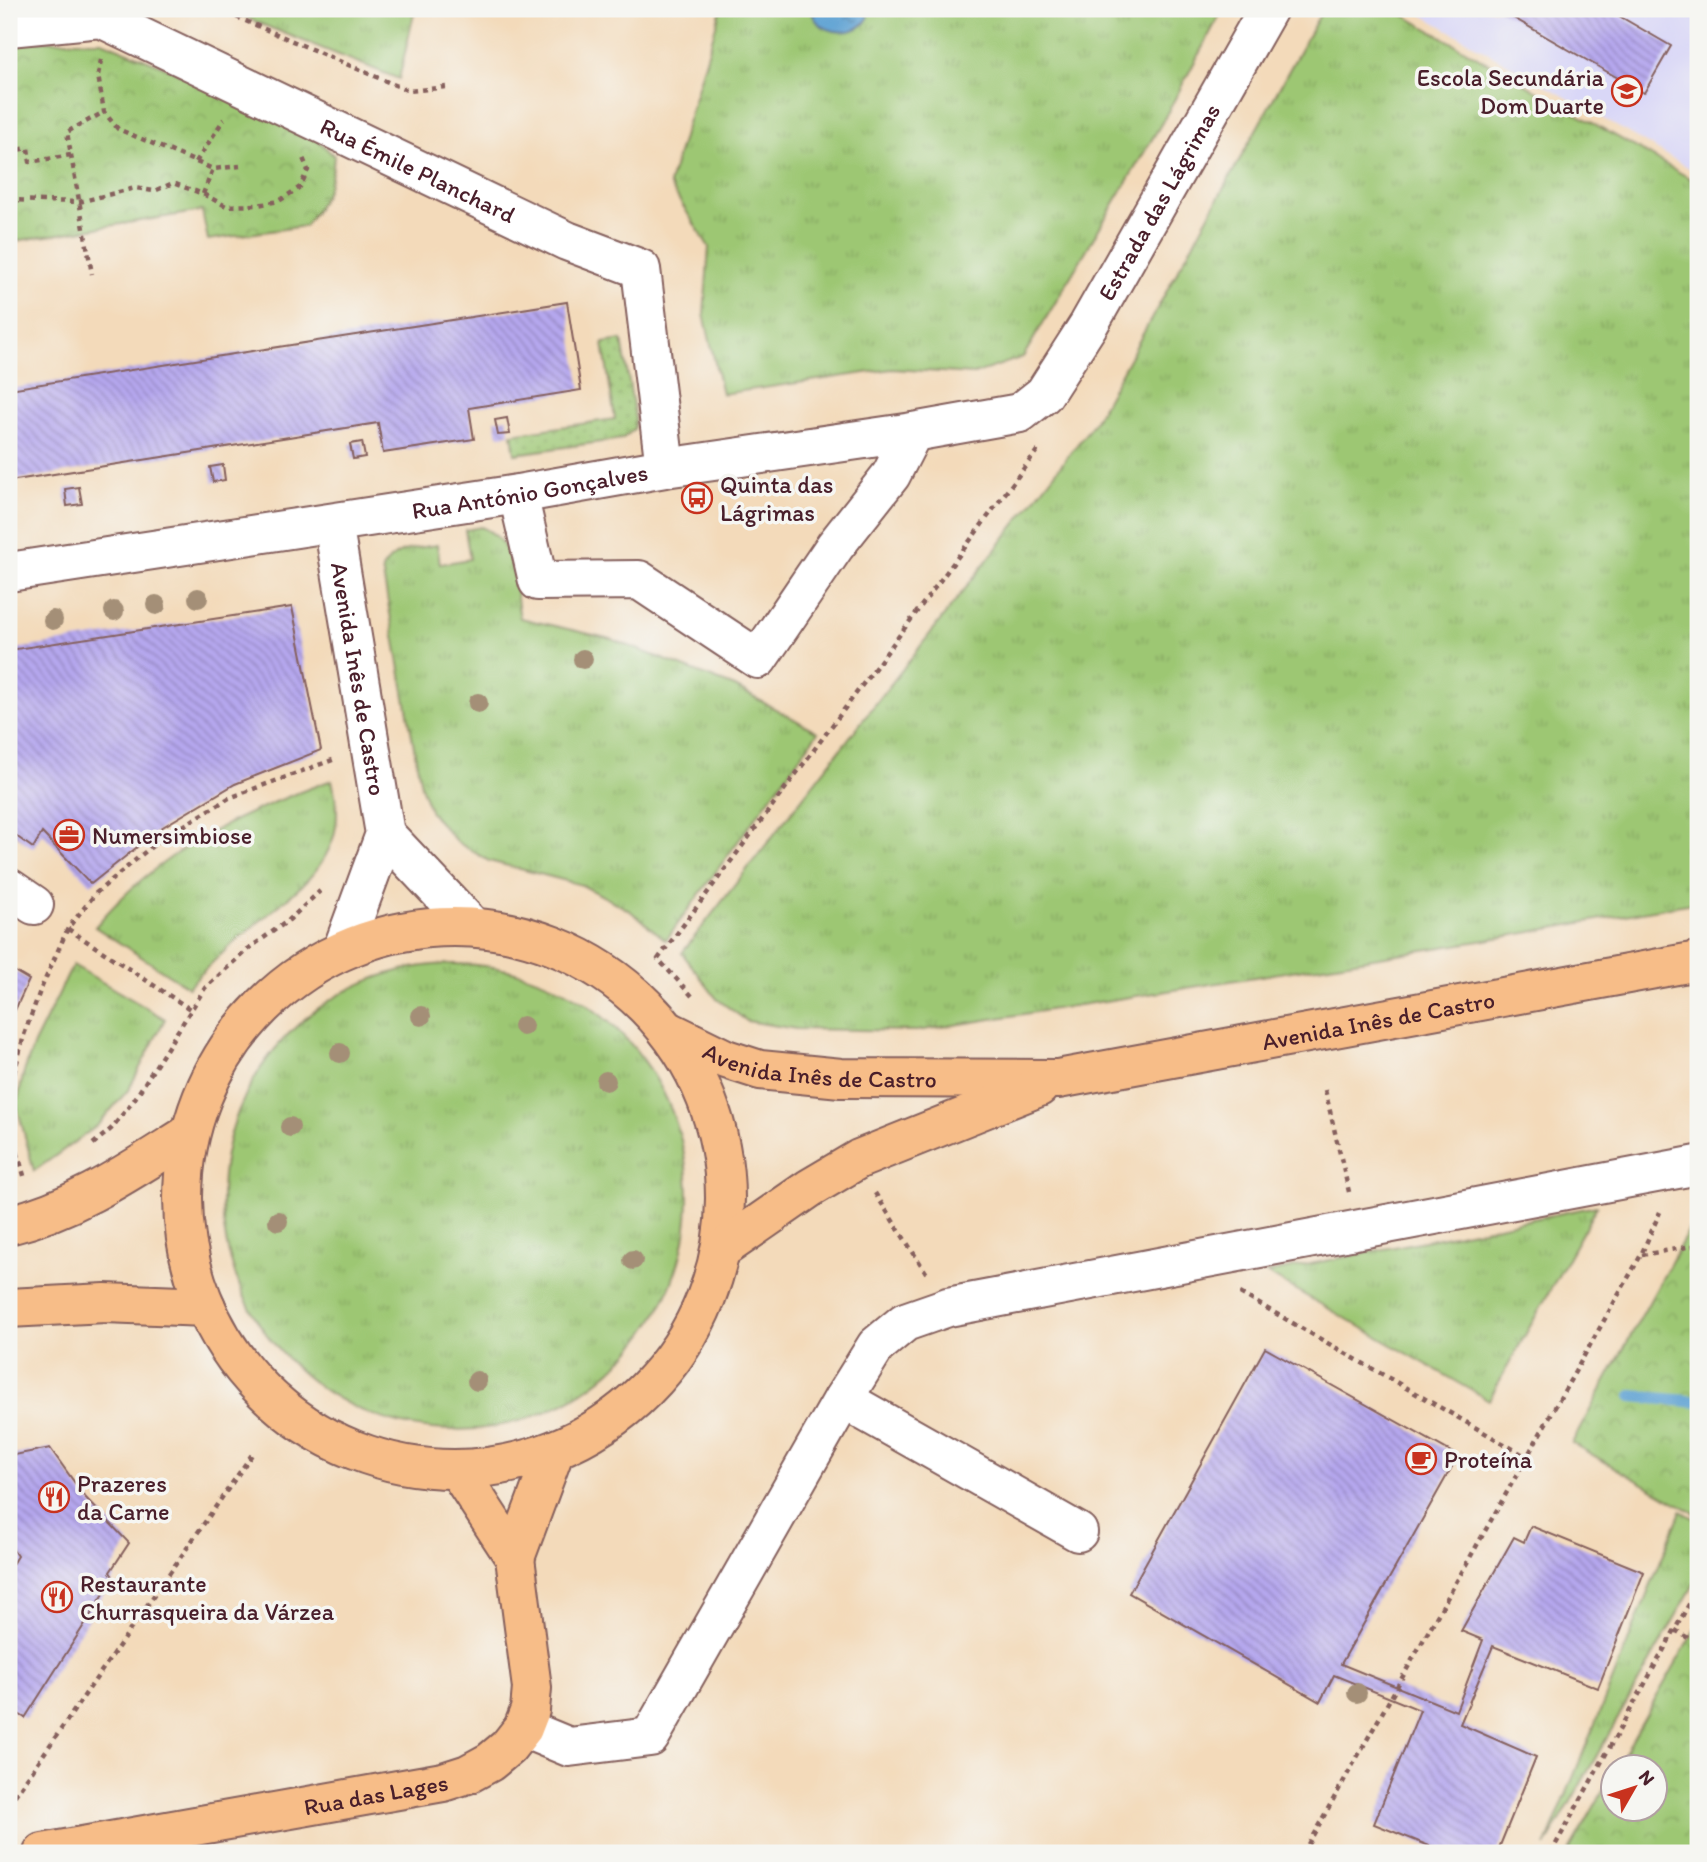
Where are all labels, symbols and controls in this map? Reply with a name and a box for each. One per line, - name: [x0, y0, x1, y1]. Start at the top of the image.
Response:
- place label: Escola Secundária Dom Duarte: [1417, 63, 1605, 120]
- school or university icon: Escola Secundária Dom Duarte: [1610, 74, 1644, 108]
- street label: Estrada das Lágrimas: [1091, 98, 1226, 305]
- street label: Rua Émile Planchard: [316, 111, 520, 229]
- street label: Rua António Gonçalves: [410, 457, 650, 525]
- place label: Quinta das Lágrimas: [720, 470, 833, 527]
- bus stop icon: Quinta das Lágrimas: [680, 481, 714, 515]
- street label: Avenida Inês de Castro: [325, 560, 393, 798]
- office icon: Numersimbiose: [52, 818, 86, 852]
- place label: Numersimbiose: [92, 821, 252, 850]
- street label: Avenida Inês de Castro: [1259, 984, 1497, 1056]
- street label: Avenida Inês de Castro: [699, 1036, 937, 1093]
- cafe icon: Proteína: [1404, 1442, 1438, 1476]
- place label: Proteína: [1444, 1445, 1533, 1474]
- place label: Prazeres da Carne: [77, 1469, 170, 1526]
- restaurant icon: Prazeres da Carne: [37, 1480, 71, 1514]
- place label: Restaurante Churrasqueira da Várzea: [80, 1569, 335, 1626]
- restaurant icon: Restaurante Churrasqueira da Várzea: [40, 1580, 74, 1614]
- north arrow: [1598, 1754, 1668, 1824]
- text: N: [1634, 1765, 1660, 1790]
- street label: Rua das Lages: [301, 1767, 450, 1821]

